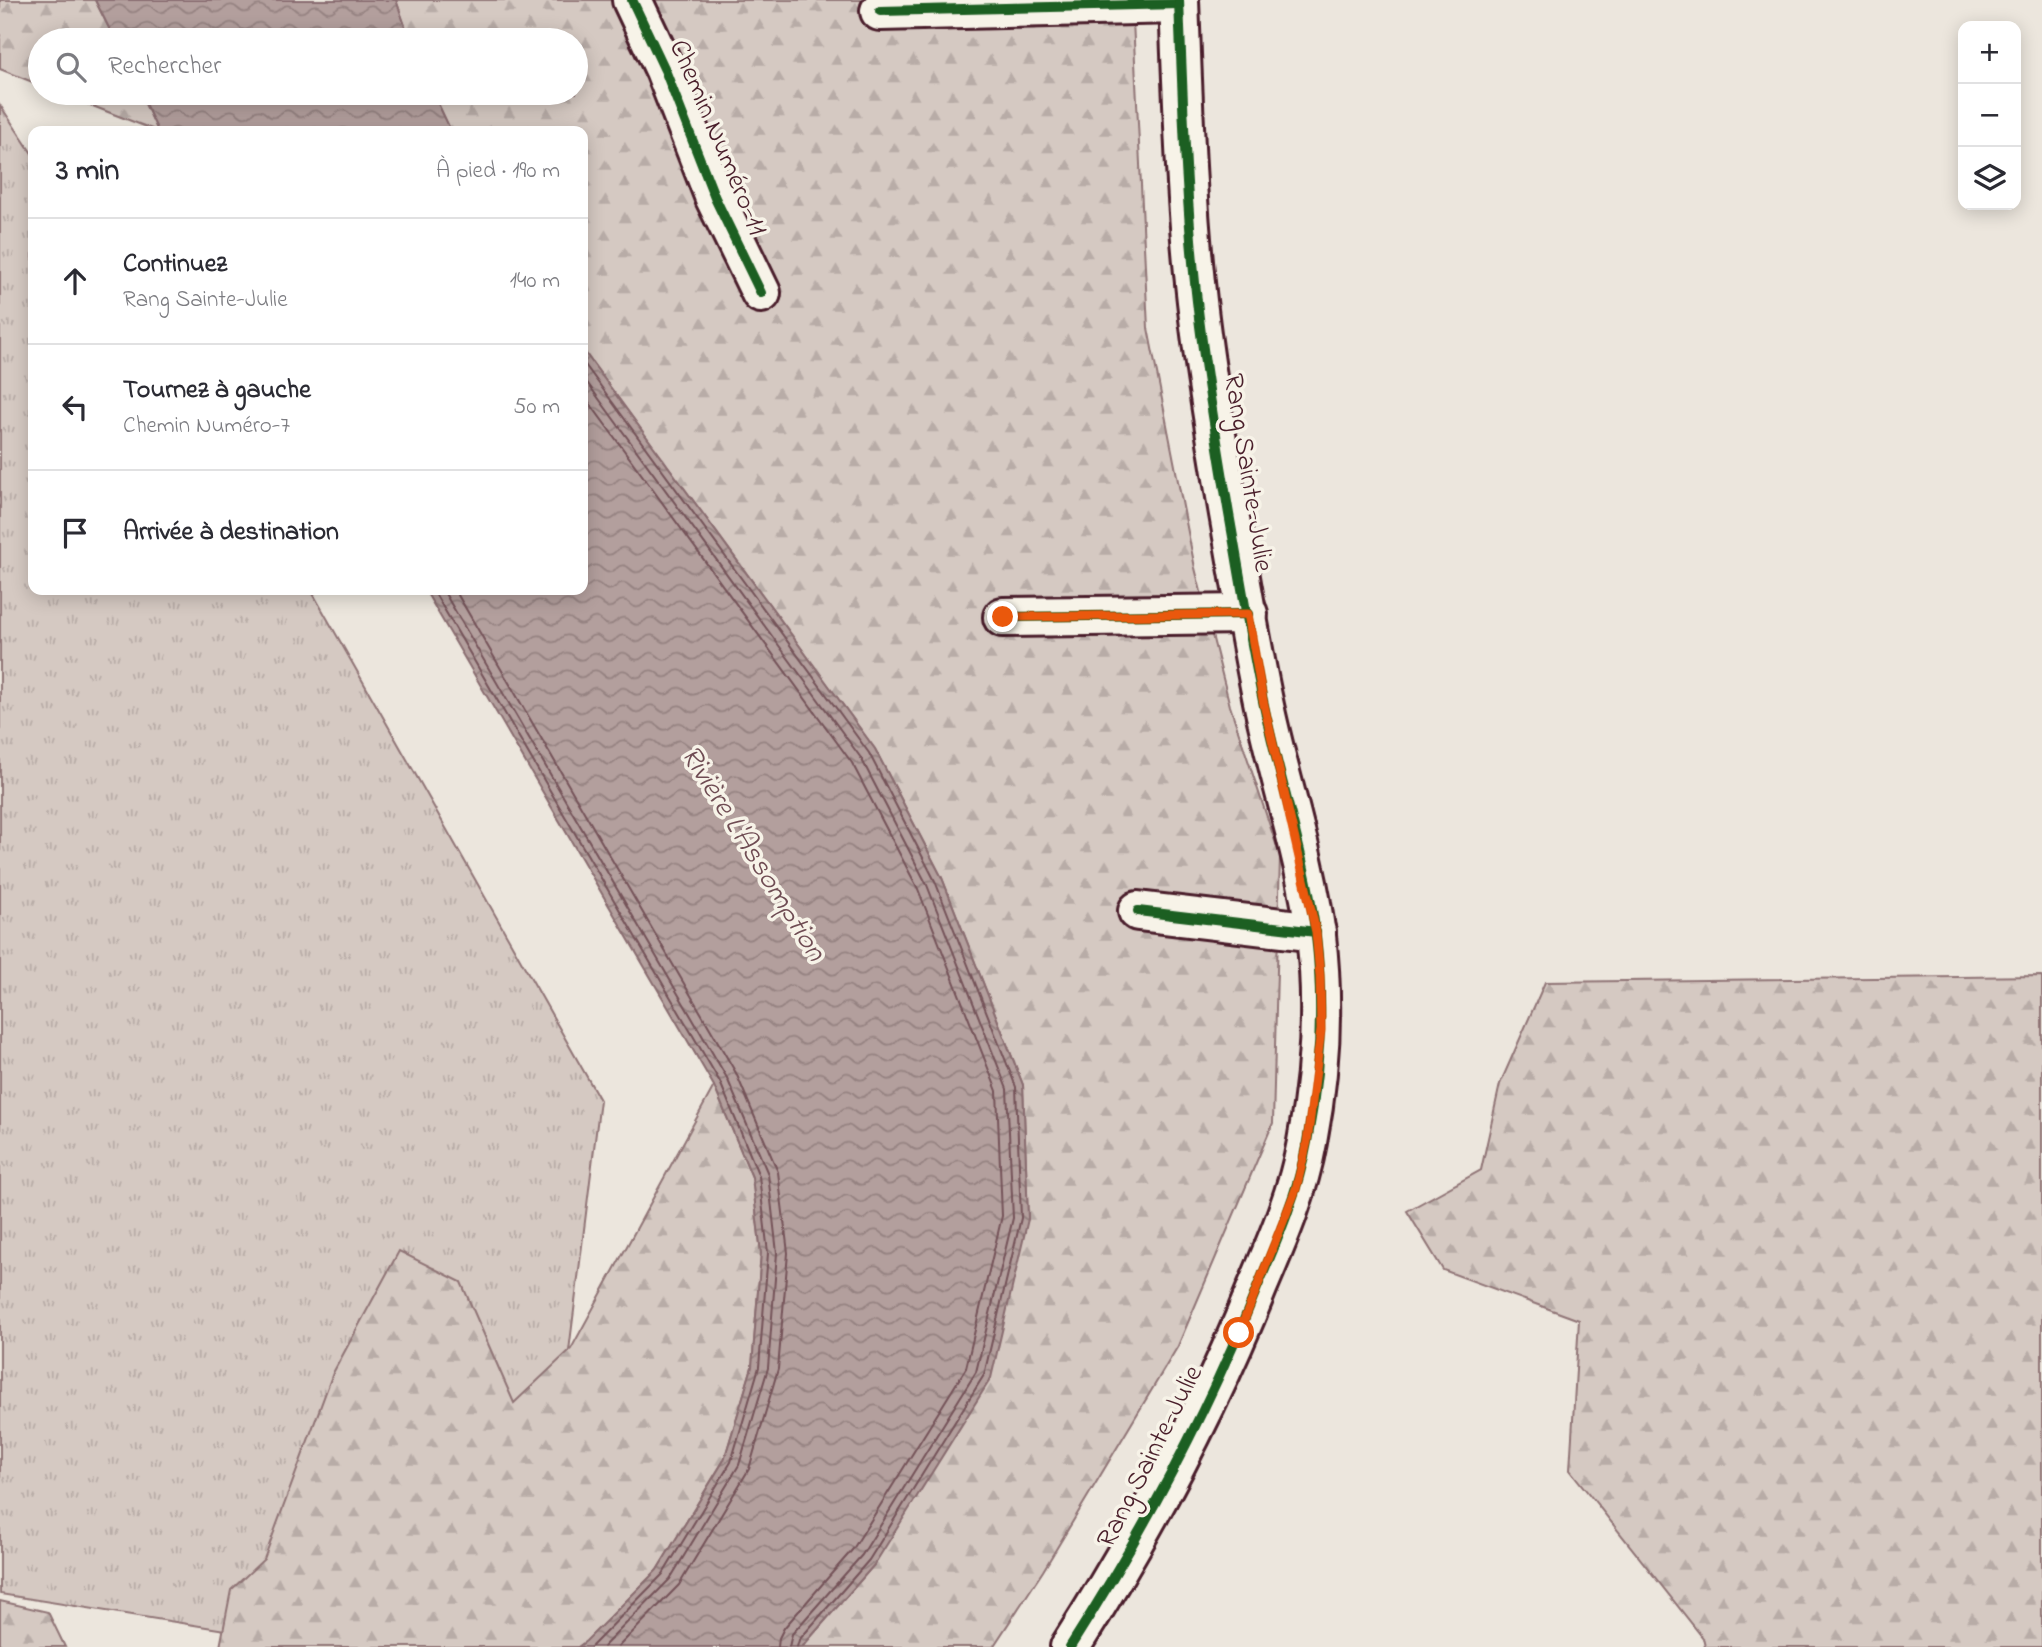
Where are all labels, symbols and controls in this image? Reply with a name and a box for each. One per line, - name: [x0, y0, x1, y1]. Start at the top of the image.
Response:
- map controls: [1958, 21, 2021, 210]
- button: +: [1958, 21, 2021, 84]
- search box: [28, 28, 588, 105]
- street label: Chemin Numéro-11: [657, 34, 777, 242]
- icon: search: [52, 48, 90, 86]
- text: Rechercher: [108, 48, 221, 86]
- button: −: [1958, 84, 2021, 147]
- button: layers: [1958, 147, 2021, 210]
- text: 3 min: [56, 150, 119, 194]
- text: À pied · 190 m: [436, 155, 560, 188]
- text: Continuez: [123, 246, 227, 284]
- icon: ahead: [56, 262, 94, 300]
- text: 140 m: [510, 265, 560, 298]
- text: Rang Sainte-Julie: [123, 284, 288, 317]
- street label: Rang Sainte-Julie: [1211, 371, 1283, 576]
- text: Tournez à gauche: [123, 372, 311, 410]
- icon: left: [56, 388, 94, 426]
- text: 50 m: [513, 391, 560, 424]
- text: Chemin Numéro-7: [123, 410, 290, 443]
- icon: arrive: [56, 514, 94, 552]
- text: Arrivée à destination: [123, 514, 339, 552]
- route end: [987, 601, 1018, 632]
- water label: Rivière L'Assomption: [668, 738, 837, 971]
- route start: [1223, 1317, 1254, 1348]
- street label: Rang Sainte-Julie: [1087, 1358, 1215, 1556]

